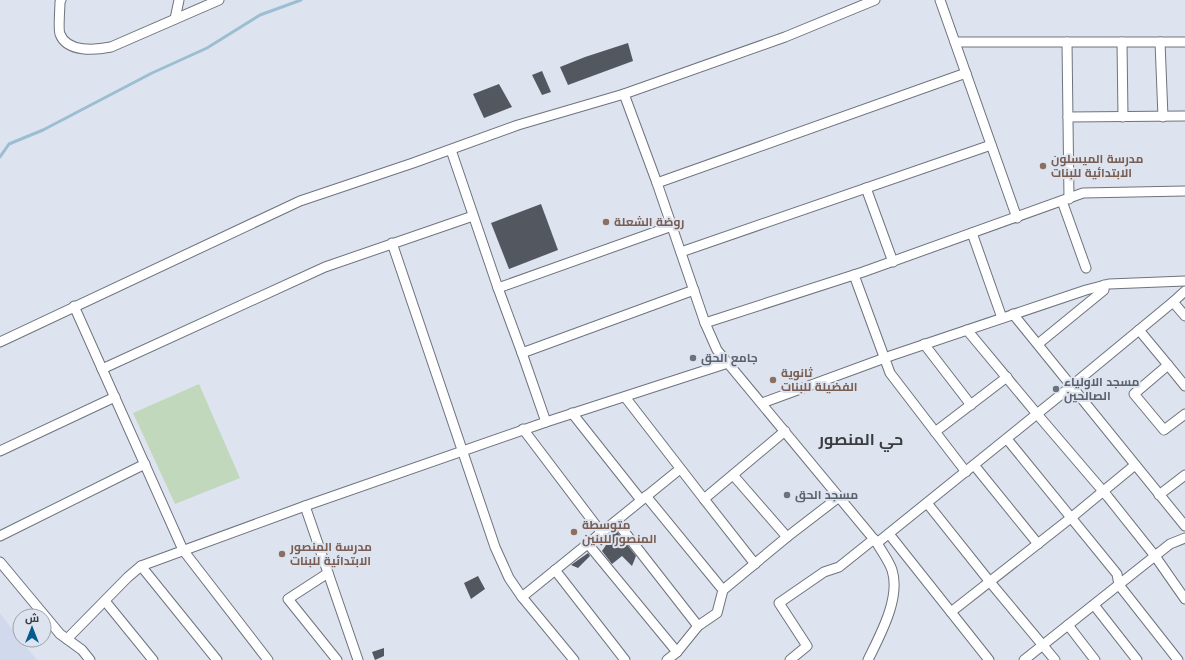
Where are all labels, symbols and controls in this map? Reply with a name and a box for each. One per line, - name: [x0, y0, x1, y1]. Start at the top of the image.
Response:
- place label: مدرسة الميسلون الابتدائية للبنات: [1051, 152, 1143, 180]
- marker: مدرسة الميسلون الابتدائية للبنات: [1038, 161, 1048, 171]
- place label: روضة الشعلة: [614, 215, 684, 230]
- marker: روضة الشعلة: [601, 217, 611, 227]
- place label: جامع الحق: [701, 351, 758, 367]
- marker: جامع الحق: [688, 353, 698, 363]
- place label: ثانوية الفضيلة للبنات: [781, 366, 858, 394]
- marker: ثانوية الفضيلة للبنات: [768, 375, 778, 385]
- place label: مسجد الاولياء الصالحين: [1064, 375, 1140, 404]
- marker: مسجد الاولياء الصالحين: [1051, 384, 1061, 394]
- district label: حي المنصور: [818, 431, 903, 452]
- place label: مسجد الحق: [795, 488, 858, 503]
- marker: مسجد الحق: [782, 490, 792, 500]
- place label: متوسطة المنصور للبنين: [582, 518, 657, 547]
- marker: متوسطة المنصور للبنين: [569, 527, 579, 537]
- place label: مدرسة المنصور الابتدائية للبنات: [289, 540, 372, 568]
- marker: مدرسة المنصور الابتدائية للبنات: [277, 549, 287, 559]
- north arrow: [12, 608, 52, 648]
- text: ش: [25, 612, 39, 625]

